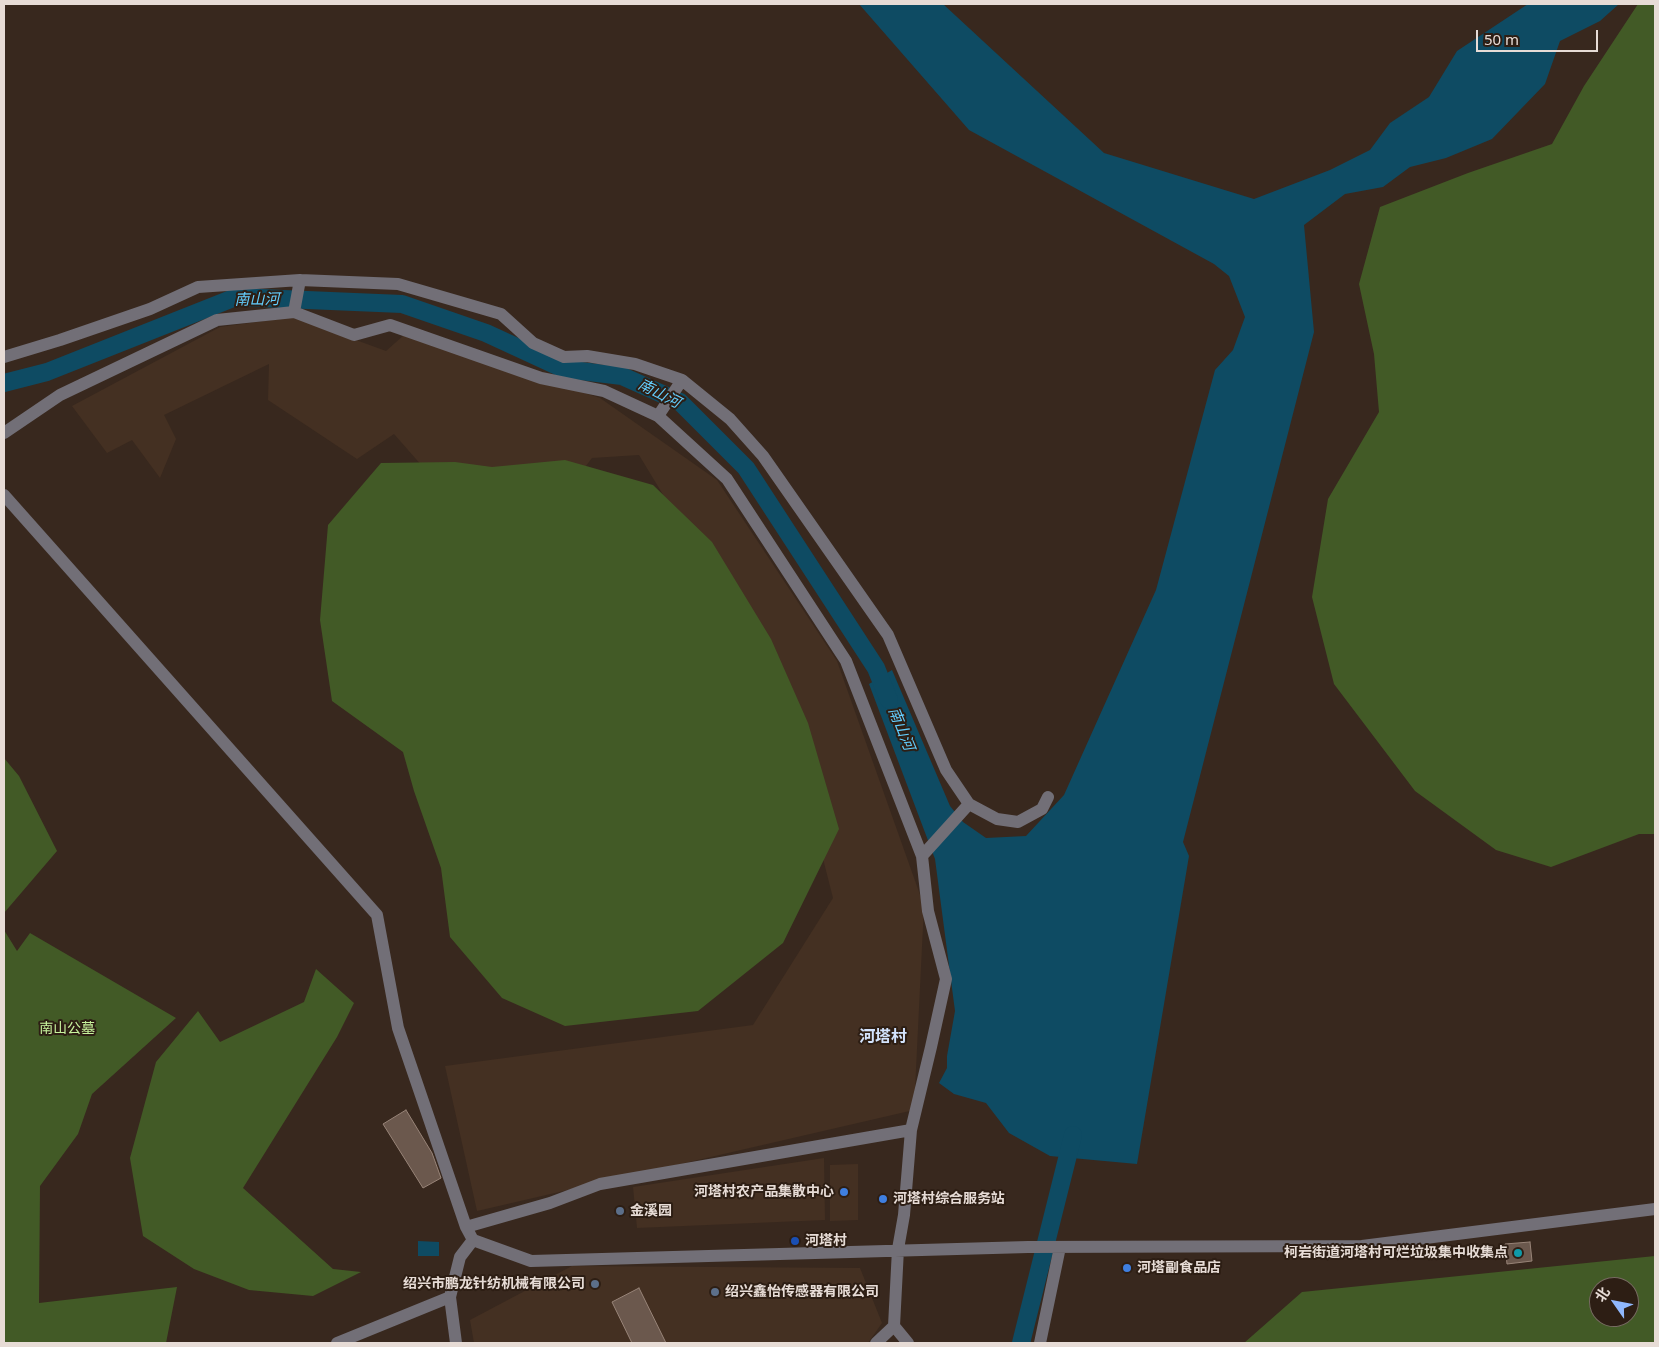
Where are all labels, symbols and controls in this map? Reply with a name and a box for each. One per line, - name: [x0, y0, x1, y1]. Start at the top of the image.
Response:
- scale bar: [1479, 20, 1602, 52]
- text: 50 m: [1484, 29, 1519, 49]
- water label: 南山河: [234, 291, 280, 309]
- water label: 南山河: [635, 376, 683, 412]
- water label: 南山河: [884, 705, 918, 753]
- park label: 南山公墓: [39, 1021, 95, 1037]
- district label: 河塔村: [859, 1027, 907, 1047]
- place label: 河塔村农产品集散中心: [694, 1184, 834, 1200]
- marker: 河塔村农产品集散中心: [838, 1186, 850, 1198]
- place label: 河塔村综合服务站: [893, 1191, 1005, 1207]
- marker: 河塔村综合服务站: [877, 1193, 889, 1205]
- place label: 金溪园: [630, 1203, 672, 1219]
- marker: 金溪园: [614, 1205, 626, 1217]
- place label: 河塔村: [805, 1233, 847, 1249]
- marker: 河塔村: [789, 1235, 801, 1247]
- place label: 柯岩街道河塔村可烂垃圾集中收集点: [1284, 1245, 1508, 1261]
- marker: 柯岩街道河塔村可烂垃圾集中收集点: [1512, 1247, 1524, 1259]
- place label: 河塔副食品店: [1137, 1260, 1221, 1276]
- marker: 河塔副食品店: [1121, 1262, 1133, 1274]
- place label: 绍兴市鹏龙针纺机械有限公司: [403, 1276, 585, 1292]
- north arrow: [1589, 1277, 1639, 1327]
- marker: 绍兴市鹏龙针纺机械有限公司: [589, 1278, 601, 1290]
- text: 北: [1590, 1283, 1614, 1305]
- place label: 绍兴鑫怡传感器有限公司: [725, 1284, 879, 1300]
- marker: 绍兴鑫怡传感器有限公司: [709, 1286, 721, 1298]

